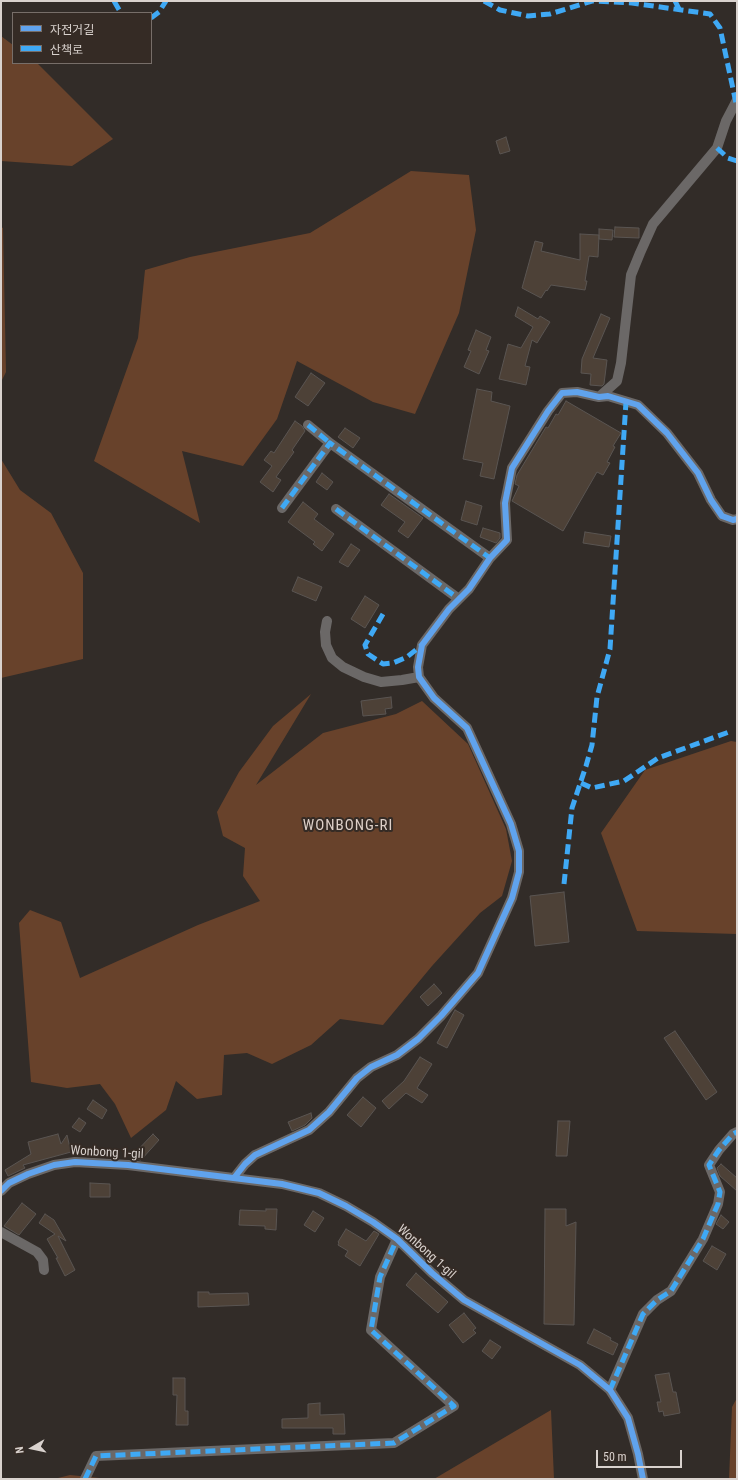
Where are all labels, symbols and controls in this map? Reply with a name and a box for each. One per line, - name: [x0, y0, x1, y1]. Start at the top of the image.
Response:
- legend: [12, 12, 152, 64]
- text: 자전거길: [50, 23, 94, 37]
- text: 산책로: [50, 43, 83, 57]
- district label: WONBONG-RI: [303, 817, 393, 835]
- street label: Wonbong 1-gil: [70, 1143, 144, 1163]
- street label: Wonbong 1-gil: [394, 1222, 458, 1282]
- north arrow: [12, 1428, 52, 1468]
- scale bar: [598, 1442, 684, 1468]
- text: N: [13, 1446, 27, 1454]
- text: 50 m: [603, 1450, 627, 1464]

